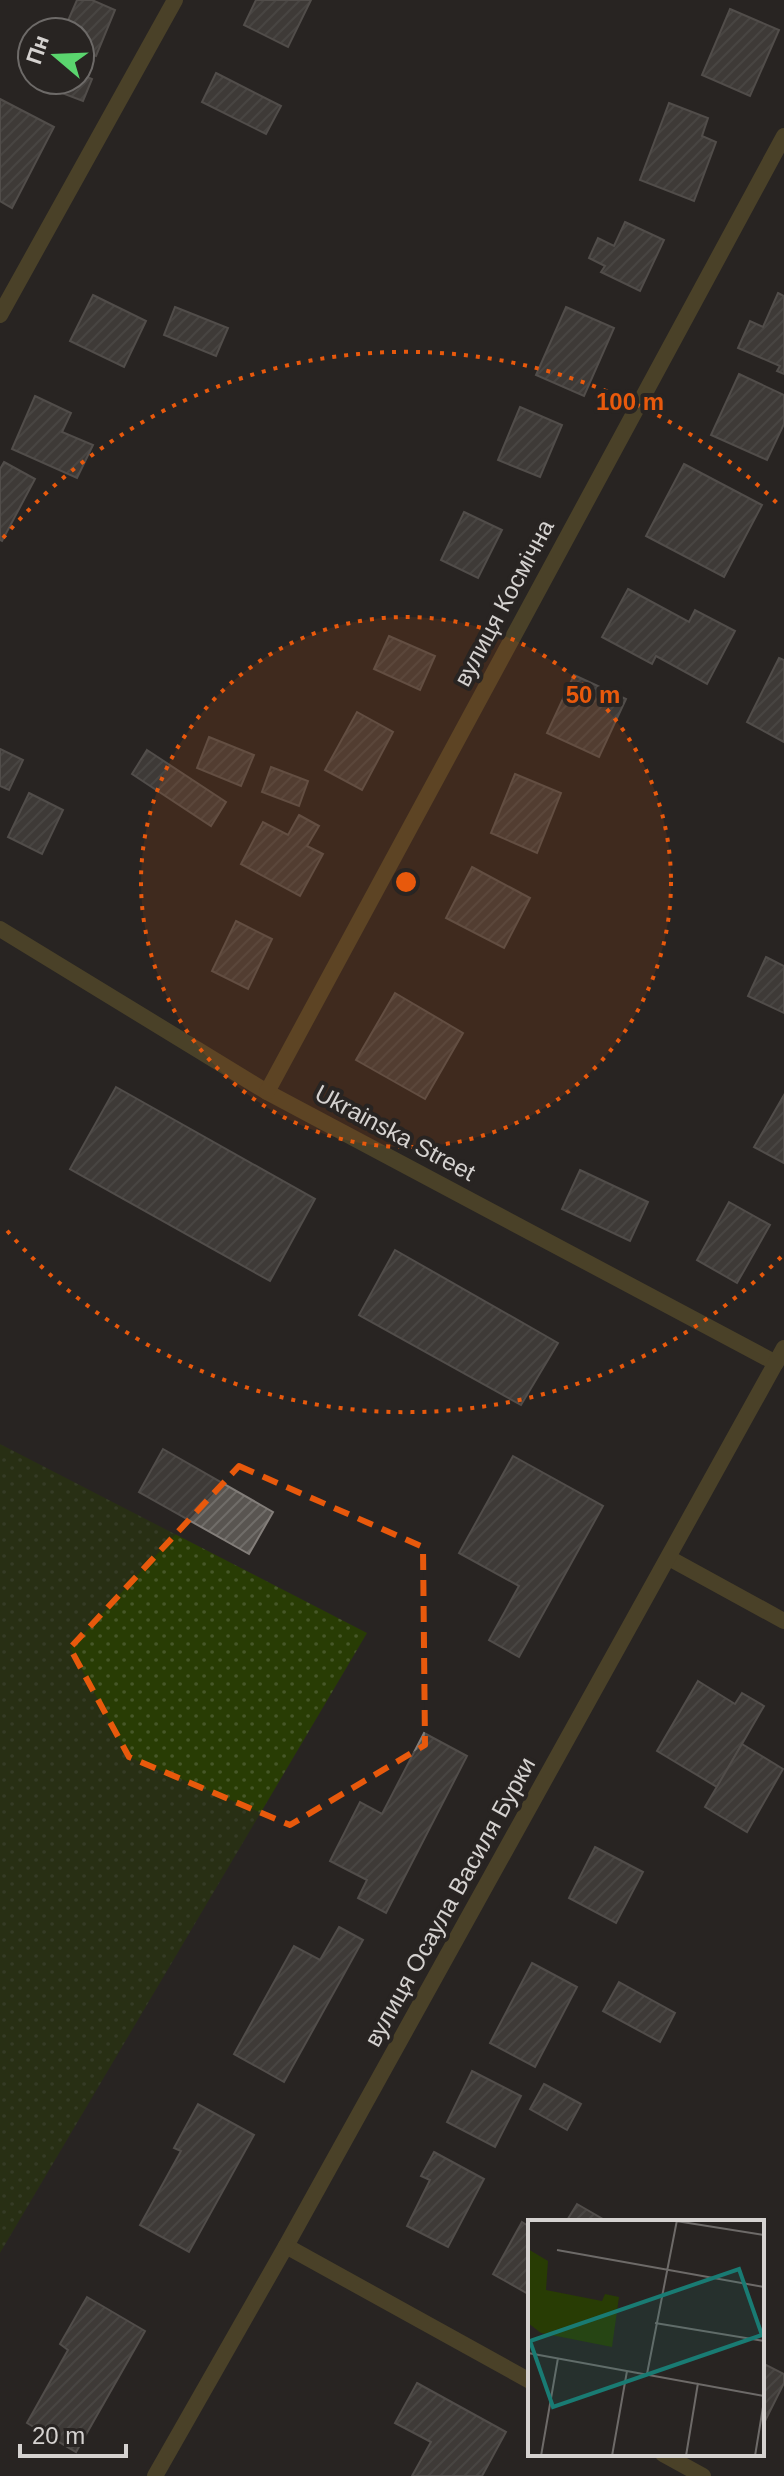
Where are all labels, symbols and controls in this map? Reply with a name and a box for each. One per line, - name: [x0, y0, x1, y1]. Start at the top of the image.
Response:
- north arrow: [16, 16, 96, 96]
- text: Пн: [21, 32, 54, 67]
- text: 100 m: [596, 388, 664, 415]
- street label: вулиця Космічна: [448, 514, 559, 691]
- text: 50 m: [566, 681, 620, 708]
- centre of rings: [392, 868, 420, 896]
- street label: Ukrainska Street: [311, 1079, 480, 1186]
- street label: вулиця Осаула Василя Бурки: [359, 1752, 540, 2051]
- inset map: [528, 2220, 764, 2456]
- scale bar: [20, 2408, 126, 2458]
- text: 20 m: [32, 2422, 85, 2449]

